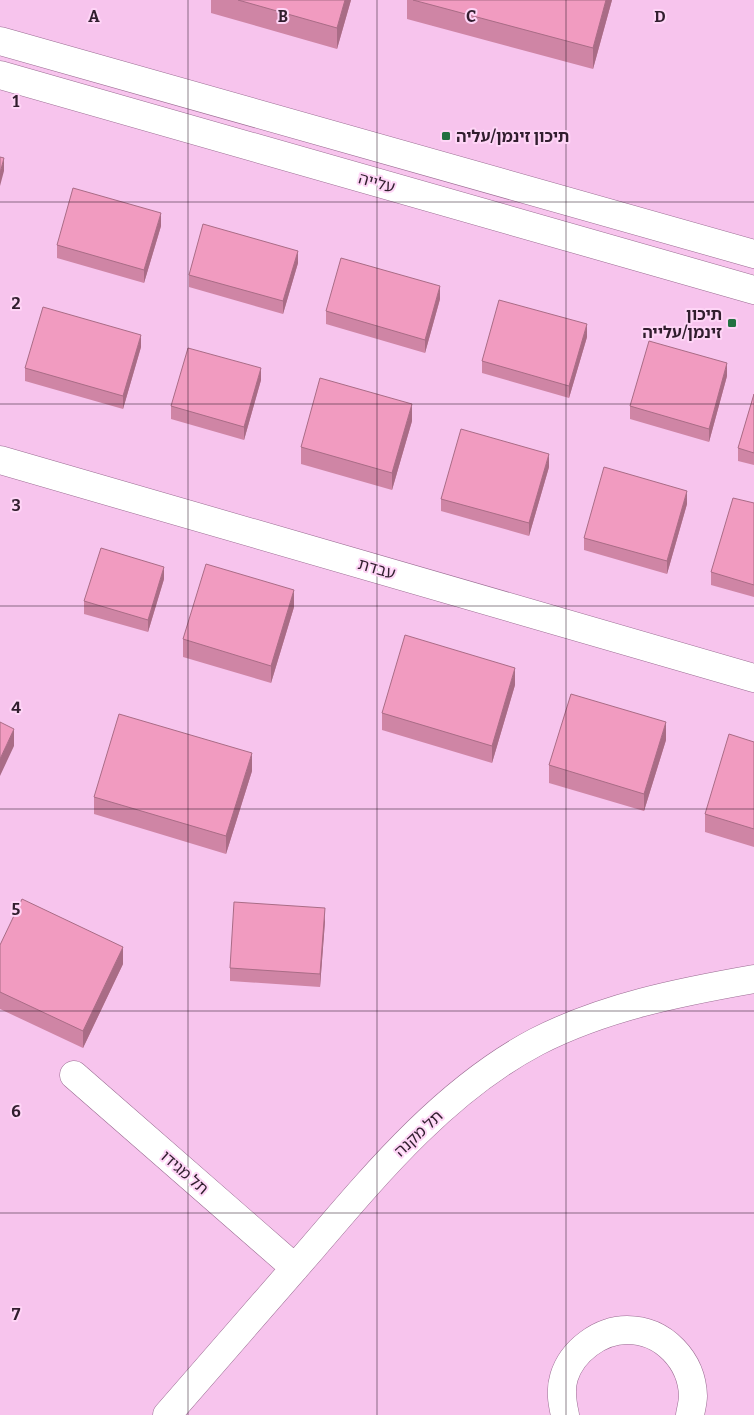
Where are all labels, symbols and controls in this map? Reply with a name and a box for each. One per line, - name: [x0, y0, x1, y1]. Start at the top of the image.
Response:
- text: A: [88, 7, 100, 26]
- text: B: [278, 7, 288, 26]
- text: C: [466, 7, 476, 26]
- text: D: [654, 7, 666, 26]
- text: 1: [13, 92, 20, 111]
- place label: תיכון זינמן/עליה: [456, 127, 569, 146]
- marker: תיכון זינמן/עליה: [440, 130, 452, 142]
- street label: עלייה: [356, 168, 397, 197]
- text: 2: [11, 294, 21, 313]
- place label: תיכון זינמן/עלייה: [642, 305, 722, 342]
- marker: תיכון זינמן/עלייה: [726, 317, 738, 329]
- text: 3: [11, 496, 21, 515]
- street label: עבדת: [356, 554, 398, 583]
- text: 4: [11, 698, 21, 717]
- text: 5: [12, 900, 21, 919]
- text: 6: [11, 1102, 21, 1121]
- street label: תל מקנה: [390, 1106, 446, 1160]
- street label: תל מגידו: [157, 1147, 212, 1198]
- text: 7: [12, 1305, 21, 1324]

